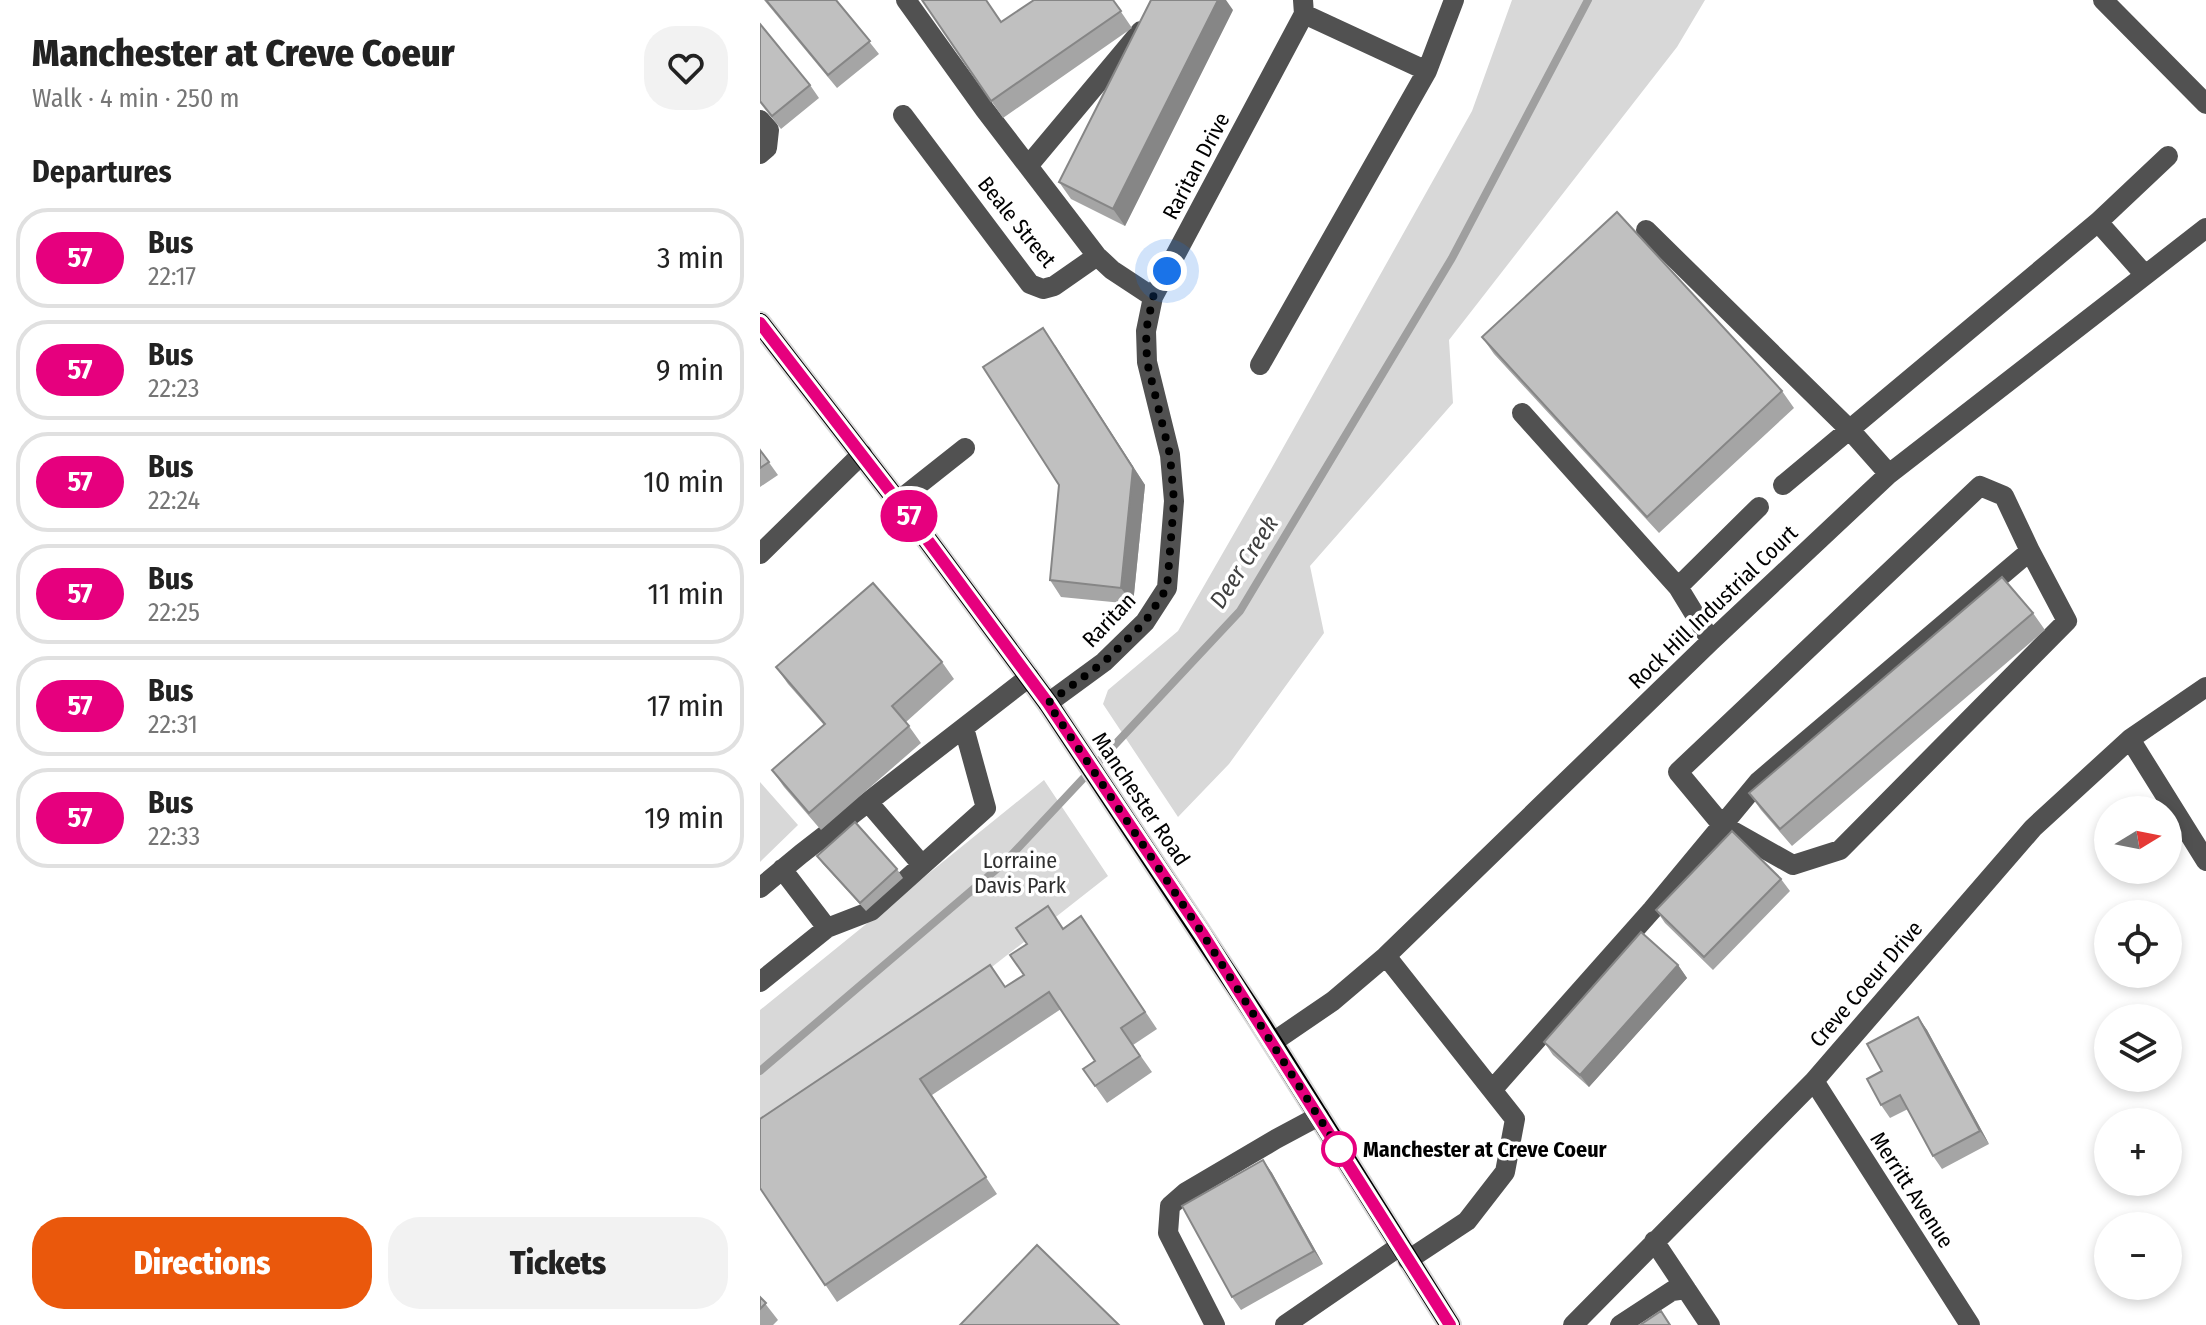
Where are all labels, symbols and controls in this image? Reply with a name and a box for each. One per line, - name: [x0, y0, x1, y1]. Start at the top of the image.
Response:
- button: heart: [644, 26, 728, 110]
- text: Manchester at Creve Coeur: [32, 30, 455, 76]
- text: Walk · 4 min · 250 m: [32, 83, 240, 114]
- street label: Raritan Drive: [1157, 108, 1235, 224]
- text: Departures: [32, 154, 172, 190]
- street label: Beale Street: [972, 171, 1062, 274]
- text: Bus: [148, 225, 193, 261]
- text: 3 min: [657, 240, 724, 276]
- text: 57: [67, 241, 93, 274]
- your location: [1147, 251, 1187, 291]
- text: 22:17: [148, 261, 196, 292]
- text: Bus: [148, 337, 193, 373]
- text: 9 min: [656, 352, 724, 388]
- text: 57: [67, 353, 93, 386]
- text: 22:23: [148, 373, 200, 404]
- text: Bus: [148, 449, 193, 485]
- text: 10 min: [643, 464, 724, 500]
- text: 57: [67, 465, 93, 498]
- text: 22:24: [148, 485, 200, 516]
- line badge: 57: [873, 490, 945, 542]
- text: 57: [896, 499, 922, 532]
- water label: Deer Creek: [1204, 510, 1284, 613]
- street label: Rock Hill Industrial Court: [1623, 519, 1804, 695]
- text: Bus: [148, 561, 193, 597]
- text: 11 min: [648, 576, 724, 612]
- text: 57: [67, 577, 93, 610]
- street label: Raritan: [1077, 587, 1141, 653]
- text: 22:25: [148, 597, 200, 628]
- text: Bus: [148, 673, 193, 709]
- text: 17 min: [647, 688, 724, 724]
- text: 57: [67, 689, 93, 722]
- text: 22:31: [148, 709, 198, 740]
- street label: Manchester Road: [1086, 727, 1196, 871]
- text: Bus: [148, 785, 193, 821]
- north arrow: [2094, 796, 2182, 884]
- map controls: [2094, 796, 2182, 1300]
- text: 19 min: [644, 800, 724, 836]
- text: 57: [67, 801, 93, 834]
- text: 22:33: [148, 821, 200, 852]
- park label: Lorraine Davis Park: [974, 847, 1067, 899]
- button: locate: [2094, 900, 2182, 988]
- street label: Creve Coeur Drive: [1804, 915, 1928, 1053]
- button: layers: [2094, 1004, 2182, 1092]
- button: +: [2094, 1108, 2182, 1196]
- street label: Merritt Avenue: [1864, 1127, 1960, 1253]
- marker: Manchester at Creve Coeur: [1322, 1132, 1356, 1166]
- place label: Manchester at Creve Coeur: [1363, 1136, 1608, 1163]
- button: −: [2094, 1212, 2182, 1300]
- button: Directions: [32, 1217, 372, 1309]
- button: Tickets: [388, 1217, 728, 1309]

